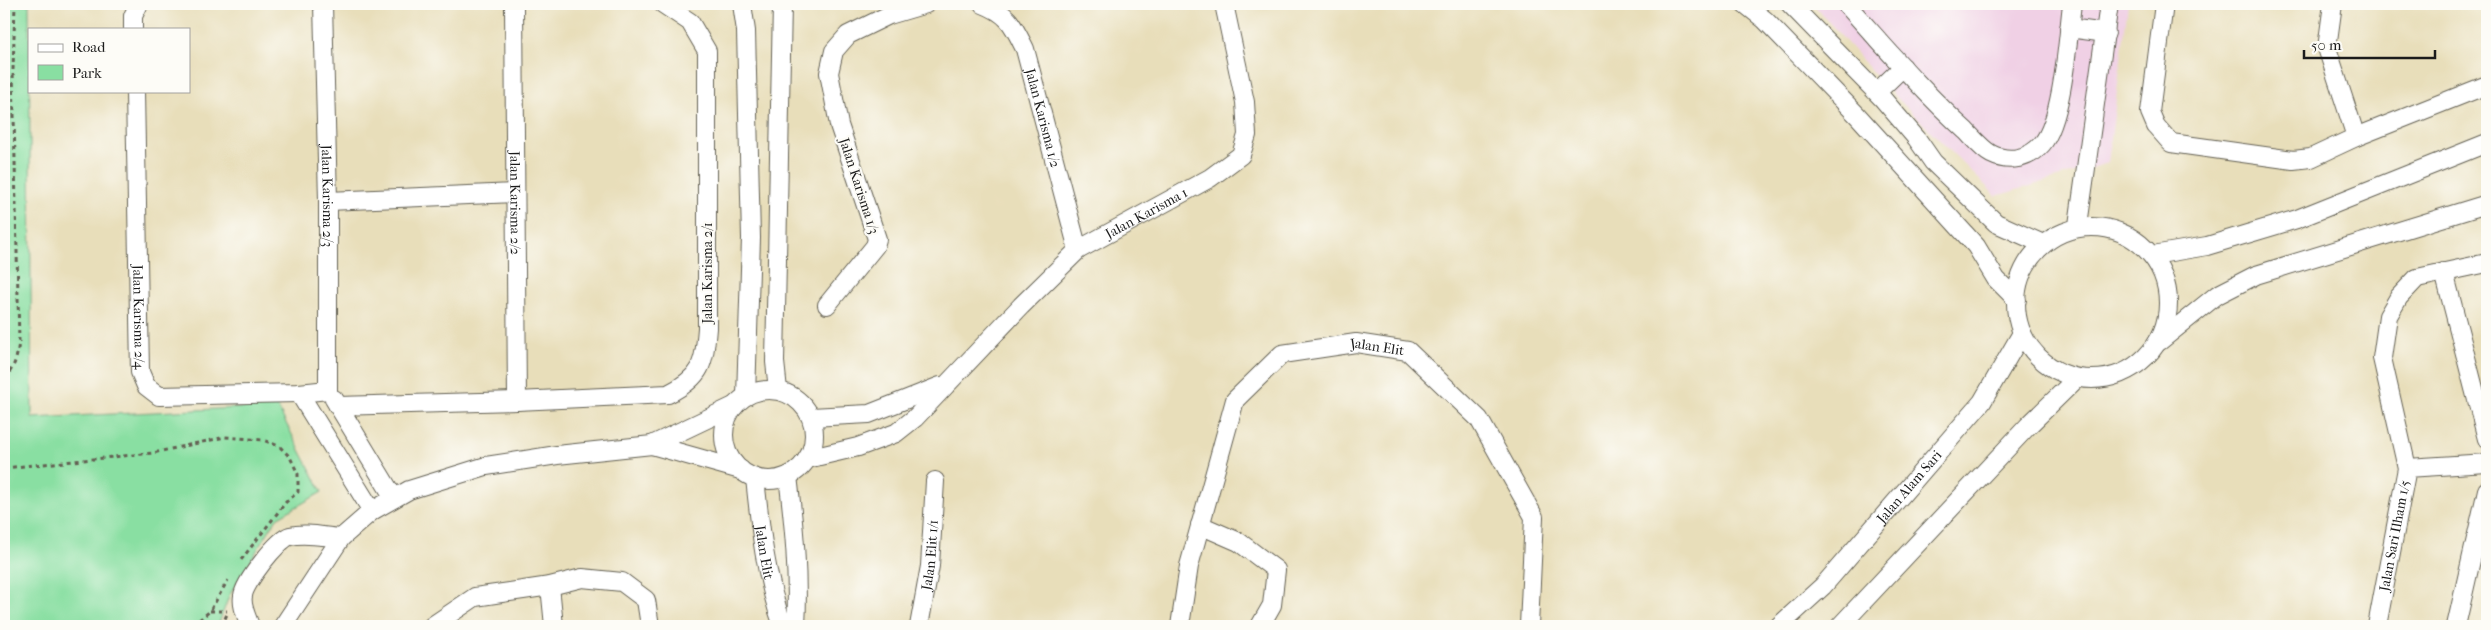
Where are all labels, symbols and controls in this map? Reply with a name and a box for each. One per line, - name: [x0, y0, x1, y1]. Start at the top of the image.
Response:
- legend: [28, 28, 190, 92]
- scale bar: [2304, 28, 2435, 60]
- text: 50 m: [2311, 36, 2342, 54]
- text: Road: [72, 38, 106, 56]
- text: Park: [72, 64, 102, 82]
- street label: Jalan Karisma 1/2: [1022, 66, 1064, 169]
- street label: Jalan Karisma 1/3: [835, 135, 883, 236]
- street label: Jalan Karisma 2/3: [318, 143, 337, 247]
- street label: Jalan Karisma 2/2: [507, 150, 524, 255]
- street label: Jalan Karisma 1: [1101, 183, 1190, 243]
- street label: Jalan Karisma 2/1: [699, 222, 716, 325]
- street label: Jalan Karisma 2/4: [130, 263, 148, 370]
- street label: Jalan Elit: [1348, 334, 1405, 359]
- street label: Jalan Alam Sari: [1872, 447, 1945, 527]
- street label: Jalan Sari Ilham 1/5: [2375, 479, 2413, 594]
- street label: Jalan Elit 1/1: [917, 519, 941, 593]
- street label: Jalan Elit: [752, 523, 778, 581]

